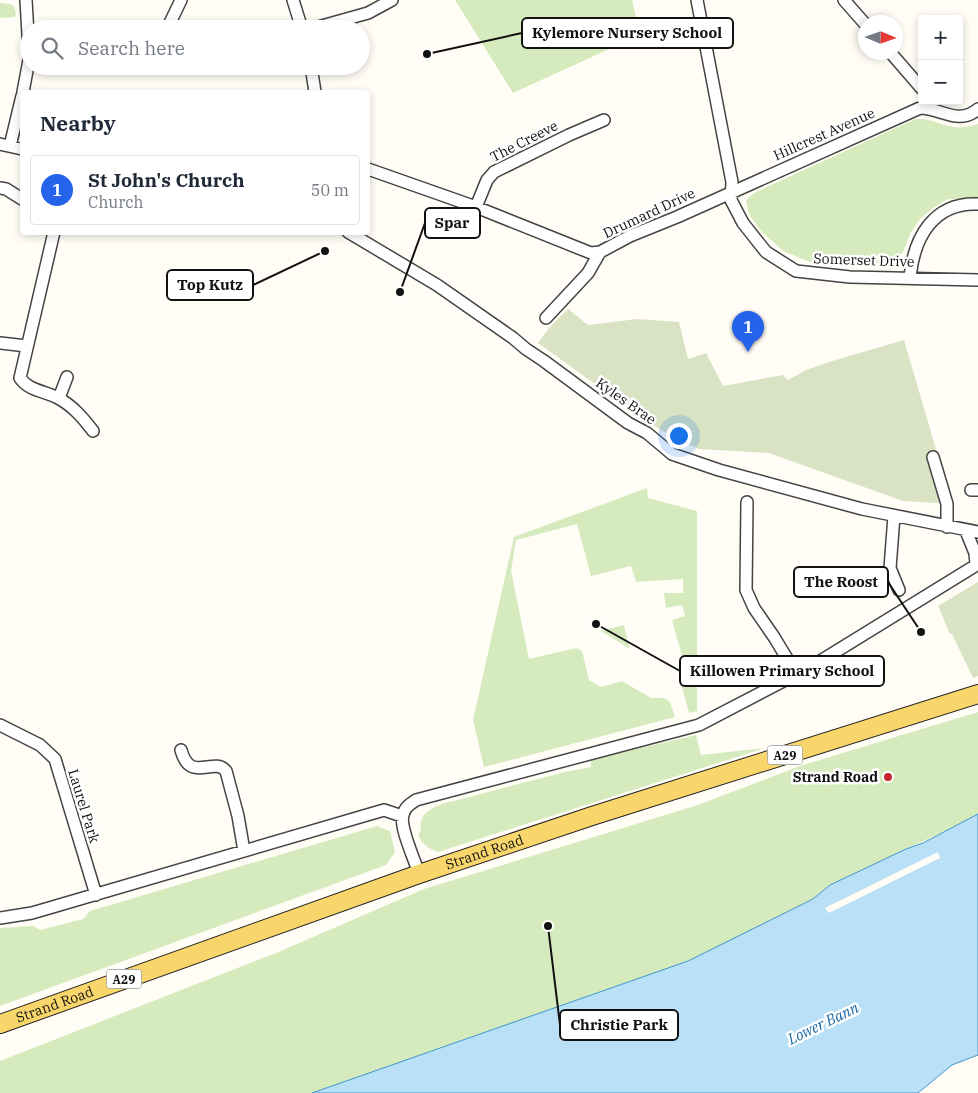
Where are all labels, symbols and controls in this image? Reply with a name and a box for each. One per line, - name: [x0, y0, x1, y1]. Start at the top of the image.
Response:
- north arrow: [858, 15, 903, 60]
- map controls: [918, 15, 963, 105]
- button: +: [918, 15, 963, 60]
- callout: Kylemore Nursery School: [522, 18, 733, 48]
- search box: [20, 20, 370, 75]
- text: Kylemore Nursery School: [532, 23, 722, 42]
- icon: search: [38, 34, 66, 62]
- text: Search here: [78, 36, 185, 60]
- button: −: [918, 60, 963, 105]
- street label: Hillcrest Avenue: [771, 104, 877, 164]
- text: Nearby: [40, 109, 116, 137]
- street label: The Creeve: [487, 116, 561, 166]
- text: St John's Church: [88, 168, 245, 192]
- text: 1: [52, 180, 62, 200]
- text: 50 m: [311, 180, 349, 200]
- street label: Drumard Drive: [600, 184, 698, 242]
- text: Church: [88, 192, 144, 212]
- callout: Spar: [425, 208, 480, 238]
- text: Spar: [435, 213, 470, 232]
- street label: Somerset Drive: [813, 249, 915, 271]
- callout: Top Kutz: [167, 270, 253, 300]
- text: Top Kutz: [177, 275, 243, 294]
- pin: 1: [732, 311, 764, 352]
- street label: Kyles Brae: [592, 374, 660, 428]
- your location: [666, 423, 692, 449]
- callout: The Roost: [794, 567, 888, 597]
- text: The Roost: [804, 572, 878, 591]
- callout: Killowen Primary School: [680, 656, 884, 686]
- text: Killowen Primary School: [690, 661, 874, 680]
- road number: A29: [768, 746, 802, 764]
- street label: Laurel Park: [64, 767, 104, 846]
- place label: Strand Road: [793, 768, 878, 786]
- marker: Strand Road: [882, 771, 894, 783]
- street label: Strand Road: [443, 830, 526, 874]
- road number: A29: [106, 970, 142, 989]
- street label: Strand Road: [13, 982, 96, 1027]
- water label: Lower Bann: [784, 997, 862, 1049]
- callout: Christie Park: [560, 1010, 678, 1040]
- text: Christie Park: [570, 1015, 669, 1034]

